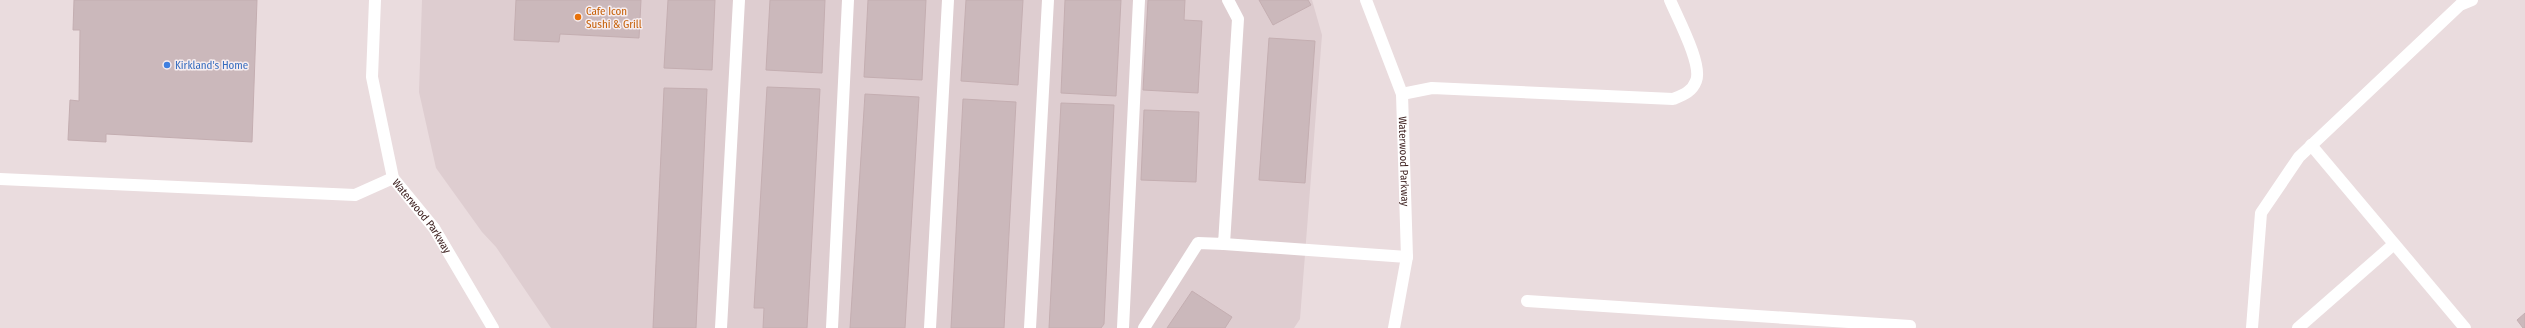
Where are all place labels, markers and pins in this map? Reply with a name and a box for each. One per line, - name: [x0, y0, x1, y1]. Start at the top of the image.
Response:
- place label: Cafe Icon Sushi & Grill: [586, 5, 642, 31]
- marker: Cafe Icon Sushi & Grill: [573, 12, 583, 22]
- place label: Kirkland's Home: [175, 59, 248, 72]
- marker: Kirkland's Home: [162, 60, 172, 70]

